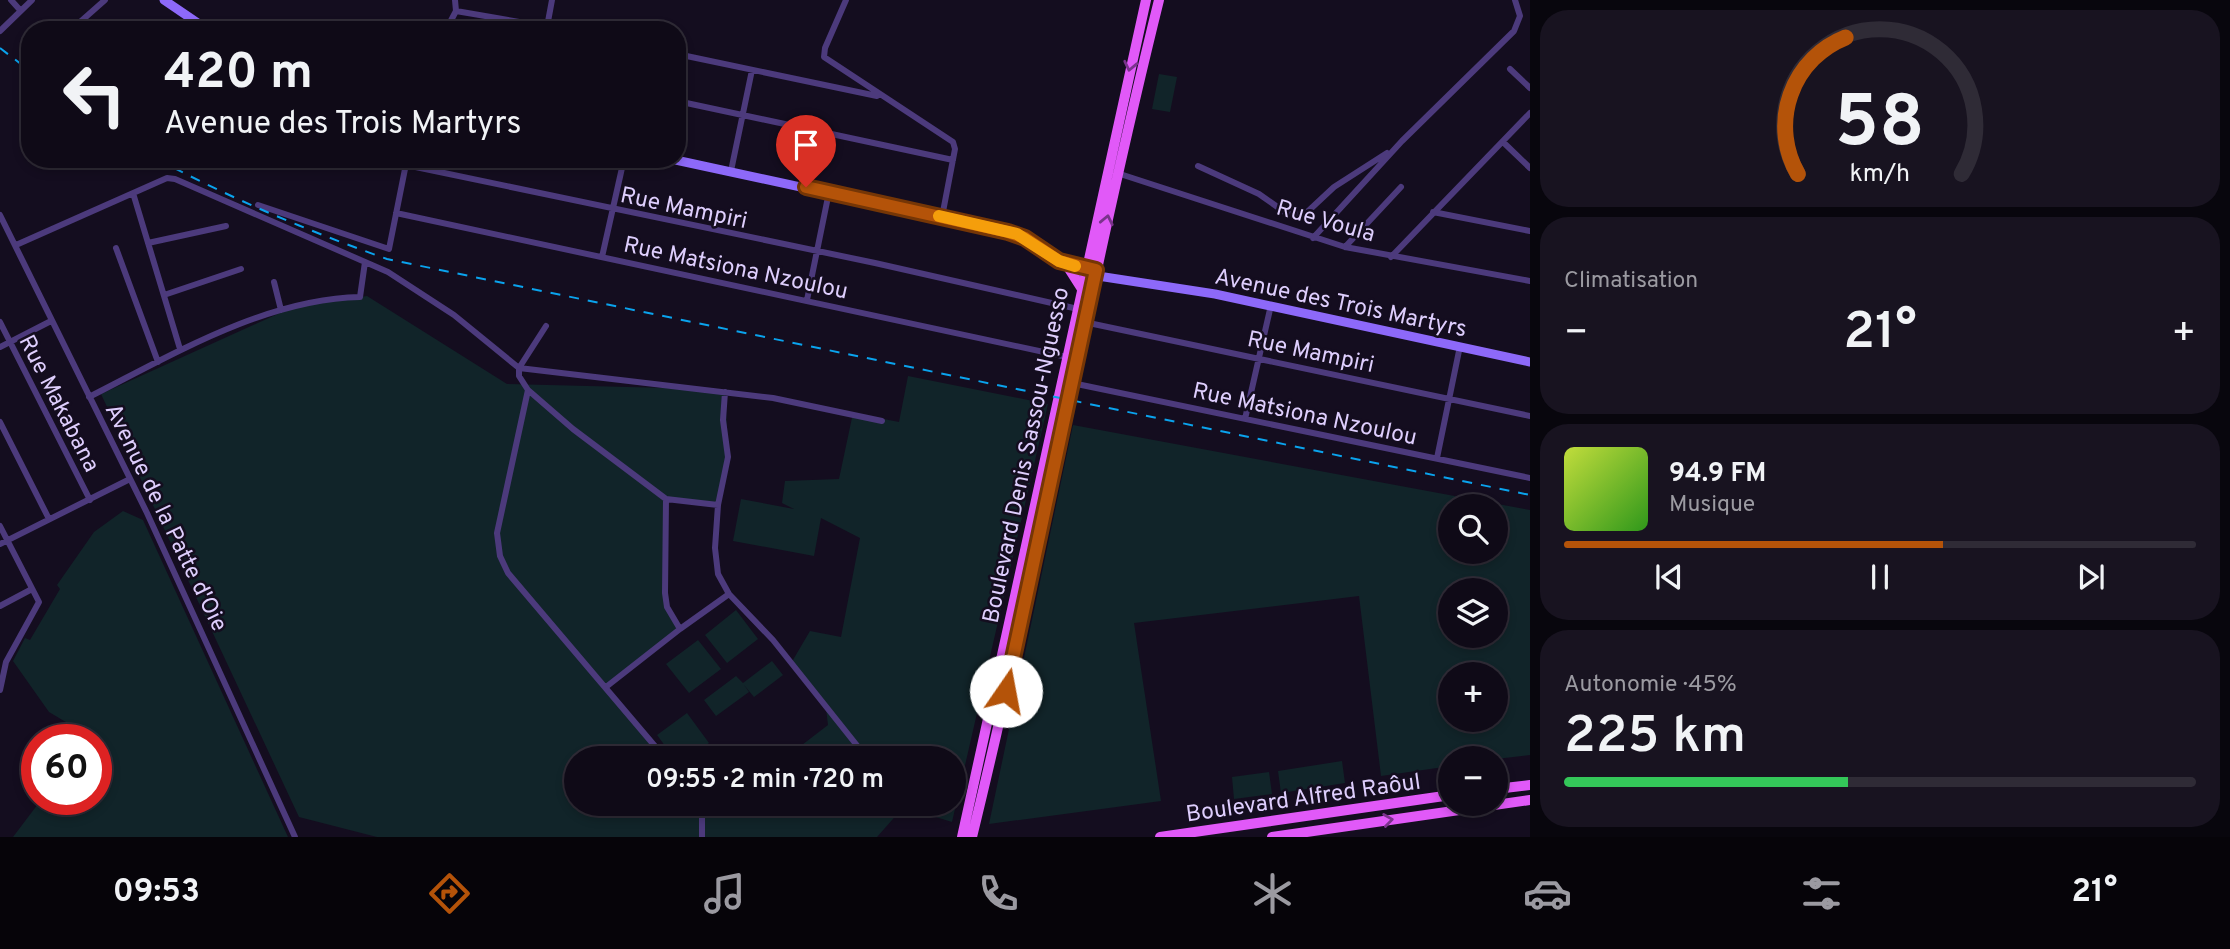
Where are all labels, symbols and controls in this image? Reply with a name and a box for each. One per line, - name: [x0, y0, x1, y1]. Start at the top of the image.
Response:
- text: 420 m: [164, 44, 313, 106]
- icon: left: [49, 49, 140, 140]
- one-way arrow: [1124, 60, 1139, 72]
- text: 58: [1835, 81, 1925, 173]
- text: Avenue des Trois Martyrs: [164, 105, 522, 145]
- pin: [776, 115, 836, 187]
- icon: arrive: [787, 126, 825, 164]
- text: km/h: [1850, 159, 1910, 191]
- street label: Rue Mampiri: [617, 182, 750, 237]
- street label: Rue Voula: [1273, 194, 1378, 250]
- one-way arrow: [1098, 214, 1113, 226]
- street label: Rue Matsiona Nzoulou: [621, 231, 850, 307]
- street label: Avenue des Trois Martyrs: [1212, 264, 1469, 345]
- text: Climatisation: [1564, 267, 1698, 296]
- street label: Boulevard Denis Sassou-Nguesso: [978, 285, 1077, 626]
- text: 21°: [1843, 301, 1917, 367]
- text: −: [1564, 310, 1589, 359]
- text: +: [2171, 310, 2196, 359]
- street label: Rue Mampiri: [1244, 326, 1377, 381]
- street label: Rue Makabana: [11, 331, 105, 478]
- street label: Rue Matsiona Nzoulou: [1190, 377, 1419, 453]
- street label: Avenue de la Patte d'Oie: [97, 399, 233, 637]
- text: 94.9 FM: [1669, 458, 1766, 491]
- text: Musique: [1669, 491, 1755, 520]
- map controls: [1438, 494, 1508, 816]
- button: search: [1438, 494, 1508, 564]
- icon: previous: [1650, 558, 1688, 596]
- icon: pause: [1861, 558, 1899, 596]
- icon: next: [2072, 558, 2110, 596]
- button: layers: [1438, 578, 1508, 648]
- position arrow: [969, 654, 1043, 728]
- button: +: [1438, 662, 1508, 732]
- text: Autonomie · 45%: [1564, 671, 1737, 700]
- text: 225 km: [1564, 705, 1746, 771]
- speed limit sign: 60: [21, 724, 112, 815]
- button: −: [1438, 746, 1508, 816]
- text: 09:55 · 2 min · 720 m: [646, 764, 884, 797]
- street label: Boulevard Alfred Raôul: [1184, 769, 1423, 830]
- one-way arrow: [1382, 813, 1394, 828]
- icon: directions: [425, 869, 474, 918]
- icon: music: [700, 869, 749, 918]
- icon: phone: [974, 869, 1023, 918]
- icon: climate: [1248, 869, 1297, 918]
- icon: car: [1523, 869, 1572, 918]
- icon: filters: [1797, 869, 1846, 918]
- text: 09:53: [113, 873, 200, 913]
- text: 21°: [2072, 873, 2117, 913]

